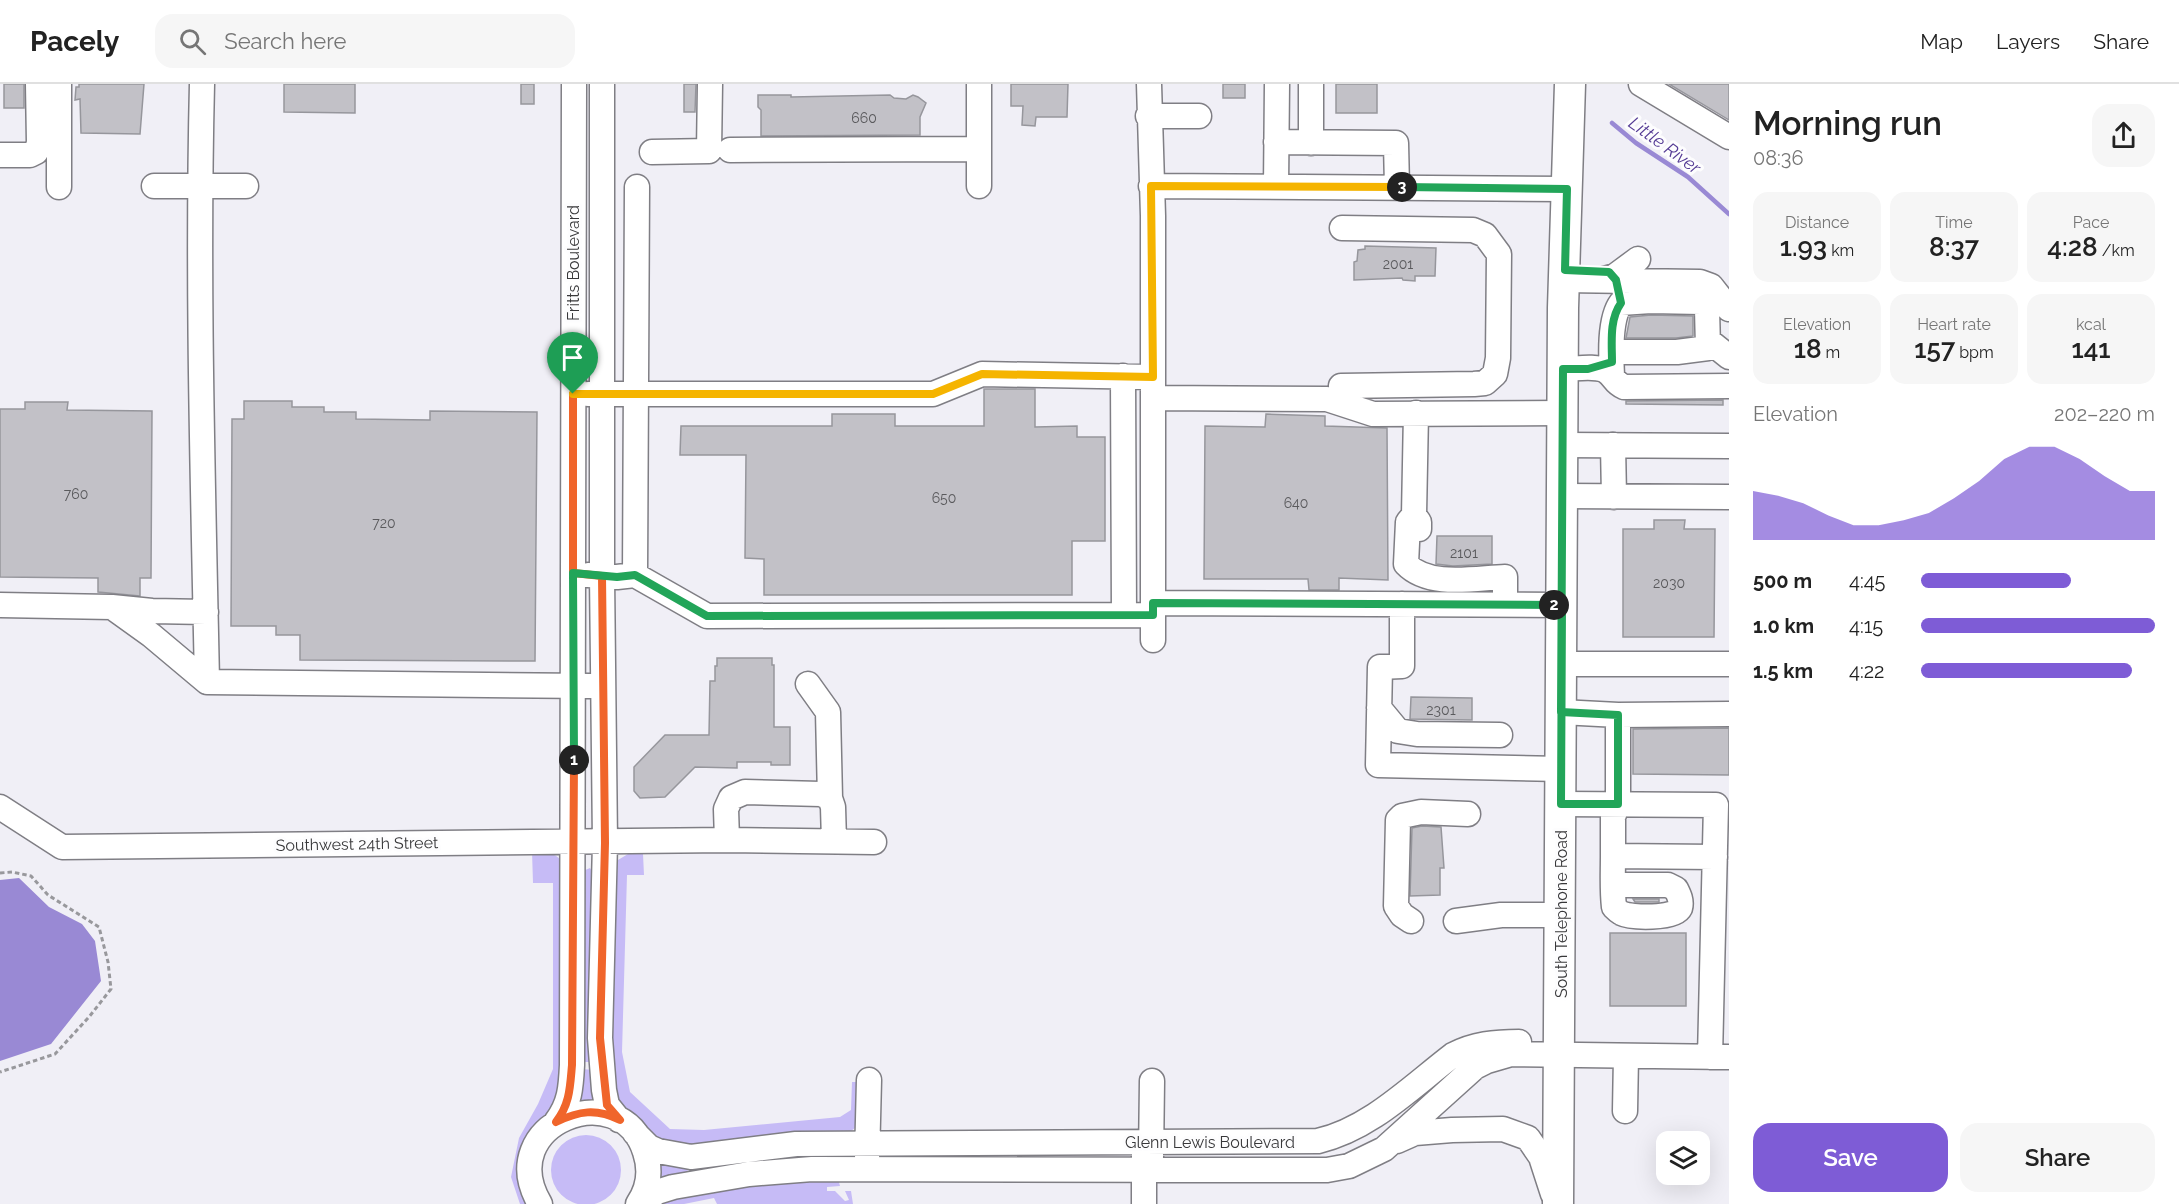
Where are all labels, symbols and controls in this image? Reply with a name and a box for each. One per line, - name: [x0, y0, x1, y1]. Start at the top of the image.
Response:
- search box: [155, 14, 575, 68]
- text: Pacely: [30, 25, 119, 58]
- icon: search: [176, 25, 209, 58]
- text: Search here: [224, 28, 346, 54]
- text: Map: [1920, 29, 1963, 54]
- text: Layers: [1996, 29, 2060, 54]
- text: Share: [2093, 29, 2149, 54]
- text: Morning run: [1753, 104, 1942, 143]
- button: share: [2092, 104, 2155, 167]
- house number: 660: [851, 110, 877, 126]
- water label: Little River: [1625, 112, 1706, 179]
- text: 08:36: [1753, 146, 1804, 170]
- pin: 3: [1387, 172, 1417, 202]
- text: 3: [1398, 177, 1406, 196]
- street label: Fritts Boulevard: [564, 205, 583, 321]
- text: Distance: [1785, 213, 1849, 232]
- text: Time: [1935, 213, 1973, 232]
- text: Pace: [2073, 213, 2109, 232]
- text: 1.93: [1780, 232, 1827, 262]
- text: 8:37: [1929, 232, 1979, 262]
- text: 4:28: [2047, 232, 2098, 262]
- text: km: [1827, 241, 1854, 260]
- text: /km: [2098, 241, 2135, 260]
- house number: 2001: [1383, 256, 1413, 272]
- text: Elevation: [1783, 315, 1851, 334]
- text: Heart rate: [1917, 315, 1991, 334]
- text: kcal: [2076, 315, 2106, 334]
- pin: [547, 332, 598, 394]
- text: 18: [1794, 334, 1822, 364]
- text: 157: [1914, 334, 1955, 364]
- text: 141: [2071, 334, 2111, 364]
- icon: arrive: [556, 341, 589, 374]
- text: m: [1822, 343, 1840, 362]
- text: bpm: [1955, 343, 1994, 362]
- text: Elevation: [1753, 402, 1838, 426]
- text: 202–220 m: [2054, 402, 2155, 426]
- house number: 760: [64, 486, 88, 502]
- house number: 650: [932, 490, 956, 506]
- house number: 640: [1284, 495, 1308, 511]
- house number: 720: [372, 515, 396, 531]
- house number: 2101: [1450, 545, 1478, 561]
- text: 500 m: [1753, 569, 1812, 593]
- text: 4:45: [1849, 569, 1886, 593]
- house number: 2030: [1653, 575, 1685, 591]
- pin: 2: [1539, 590, 1569, 620]
- text: 2: [1549, 595, 1559, 614]
- text: 1.0 km: [1753, 614, 1814, 638]
- text: 4:15: [1849, 614, 1883, 638]
- text: 1.5 km: [1753, 659, 1813, 683]
- text: 4:22: [1849, 659, 1885, 683]
- house number: 2301: [1426, 702, 1456, 718]
- pin: 1: [559, 745, 589, 775]
- text: 1: [570, 750, 578, 769]
- street label: South Telephone Road: [1552, 830, 1571, 998]
- street label: Southwest 24th Street: [275, 833, 439, 855]
- button: Save: [1753, 1123, 1948, 1192]
- button: Share: [1960, 1123, 2155, 1192]
- map controls: [1656, 1131, 1710, 1185]
- button: layers: [1656, 1131, 1710, 1185]
- street label: Glenn Lewis Boulevard: [1125, 1133, 1295, 1152]

